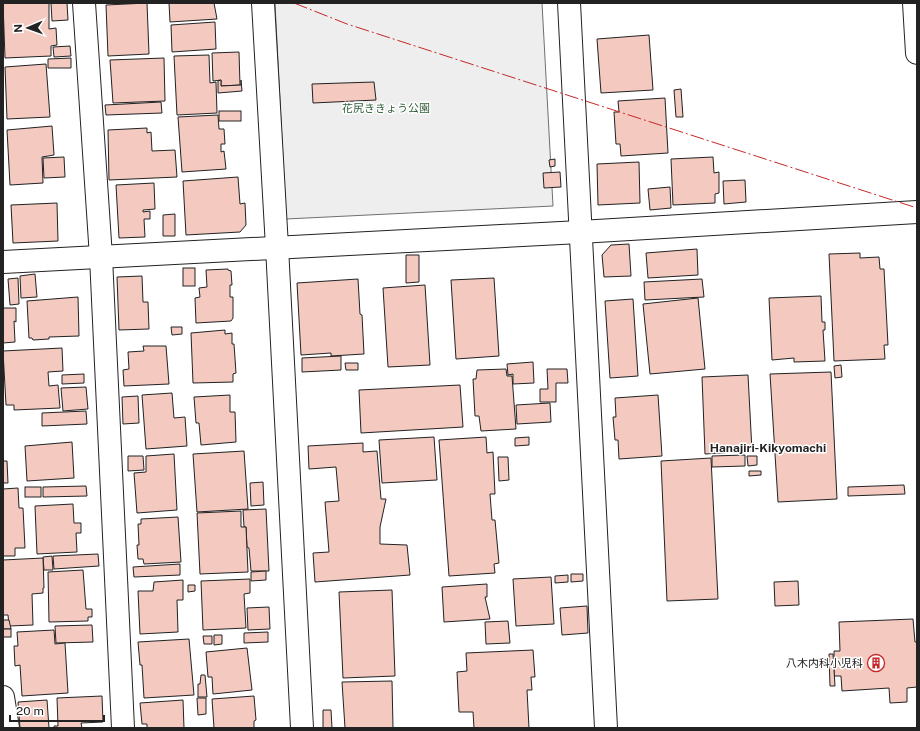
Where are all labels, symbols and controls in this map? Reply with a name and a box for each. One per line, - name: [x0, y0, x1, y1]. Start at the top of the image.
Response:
- north arrow: [8, 8, 48, 48]
- text: N: [12, 24, 24, 33]
- park label: 花尻ききょう公園: [342, 102, 430, 114]
- district label: Hanajiri-Kikyomachi: [710, 441, 826, 455]
- building icon: 八木内科小児科: [866, 653, 886, 673]
- place label: 八木内科小児科: [786, 657, 863, 669]
- scale bar: [10, 697, 104, 723]
- text: 20 m: [16, 704, 44, 718]

